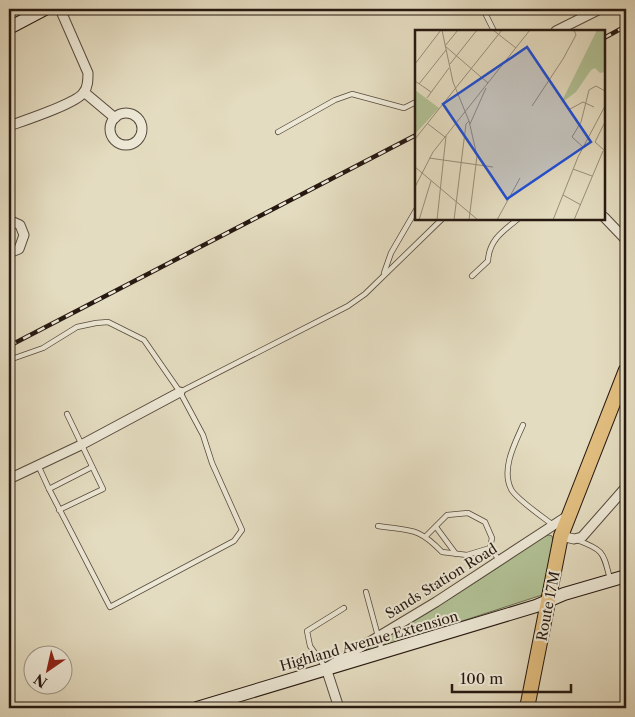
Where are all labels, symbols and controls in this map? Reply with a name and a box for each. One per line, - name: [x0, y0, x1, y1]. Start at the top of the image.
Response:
- inset map: [415, 30, 605, 220]
- street label: Sands Station Road: [382, 539, 501, 623]
- street label: Route 17M: [532, 570, 564, 642]
- street label: Highland Avenue Extension: [278, 607, 461, 675]
- north arrow: [22, 644, 72, 694]
- scale bar: [452, 662, 571, 694]
- text: 100 m: [460, 669, 503, 688]
- text: N: [31, 670, 51, 692]

